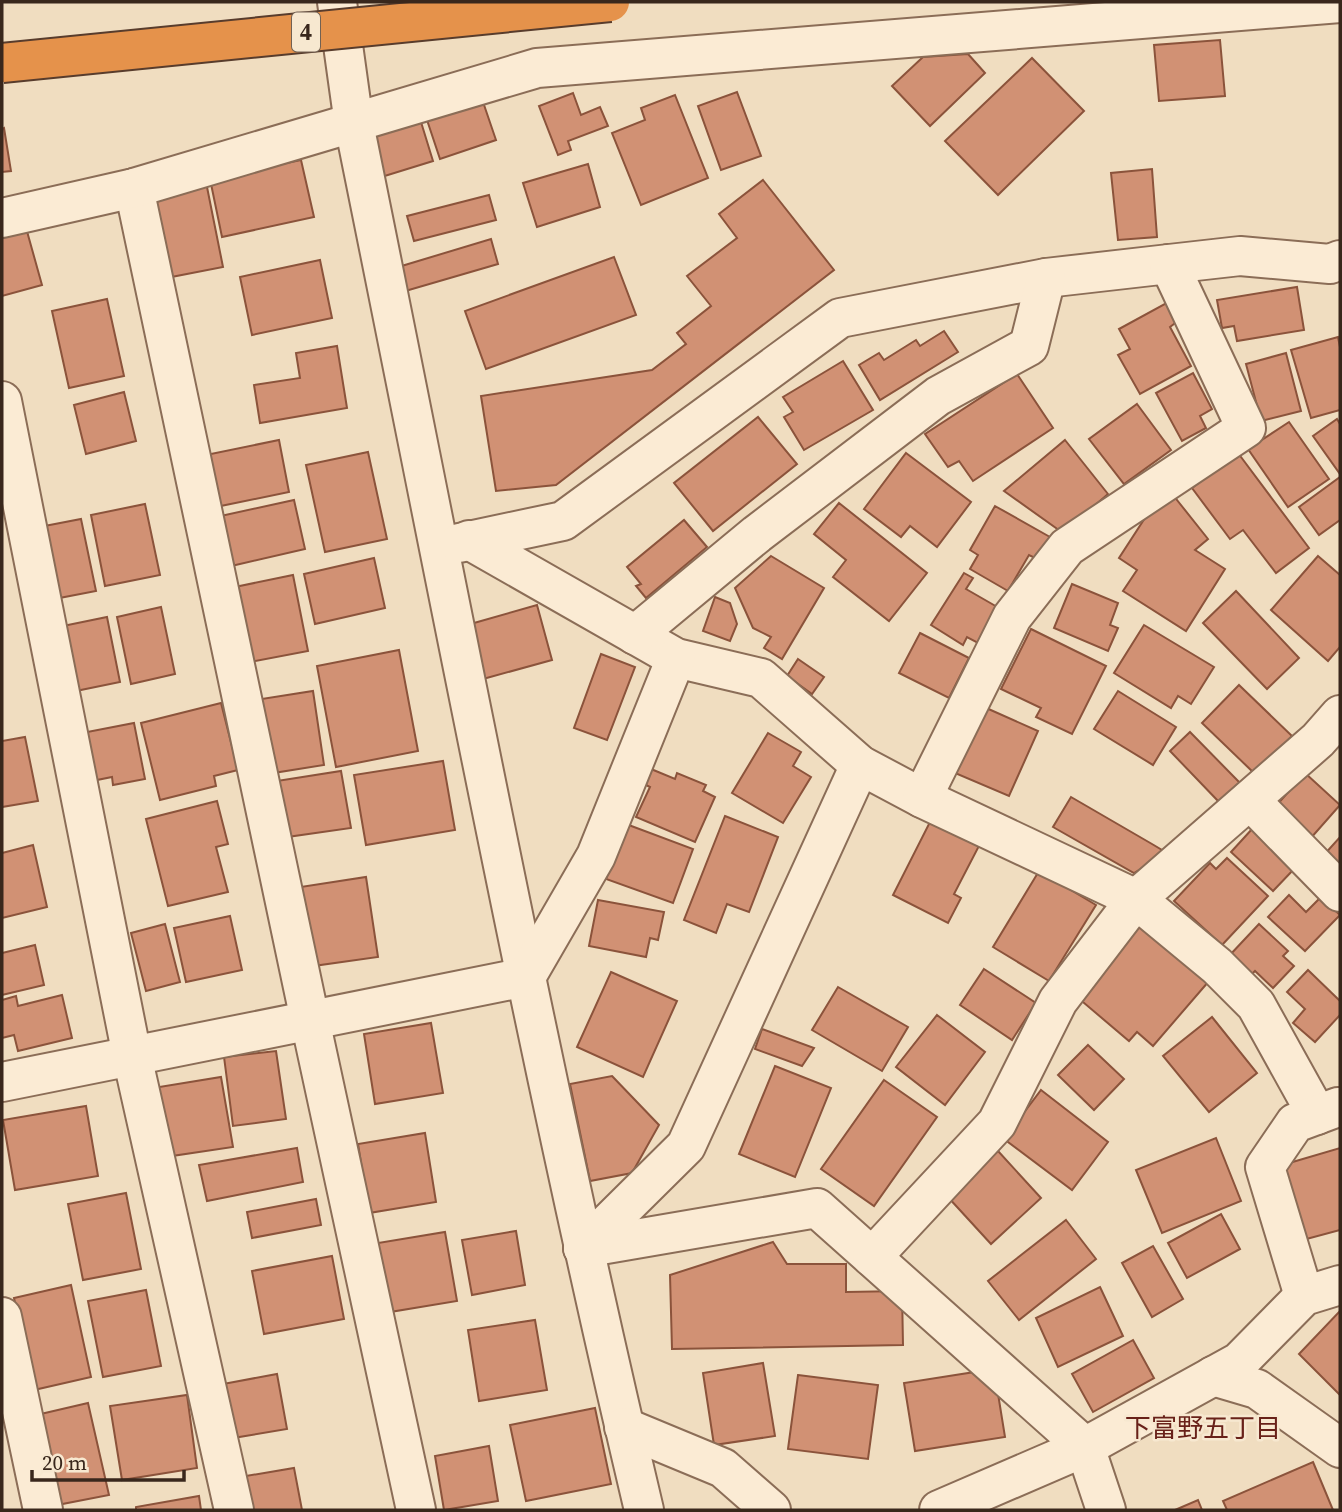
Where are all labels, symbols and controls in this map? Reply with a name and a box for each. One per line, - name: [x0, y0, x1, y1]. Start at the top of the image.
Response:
- road number: 4: [292, 12, 320, 52]
- district label: 下富野五丁目: [1125, 1410, 1281, 1446]
- scale bar: [32, 1438, 184, 1482]
- text: 20 m: [42, 1448, 87, 1477]

